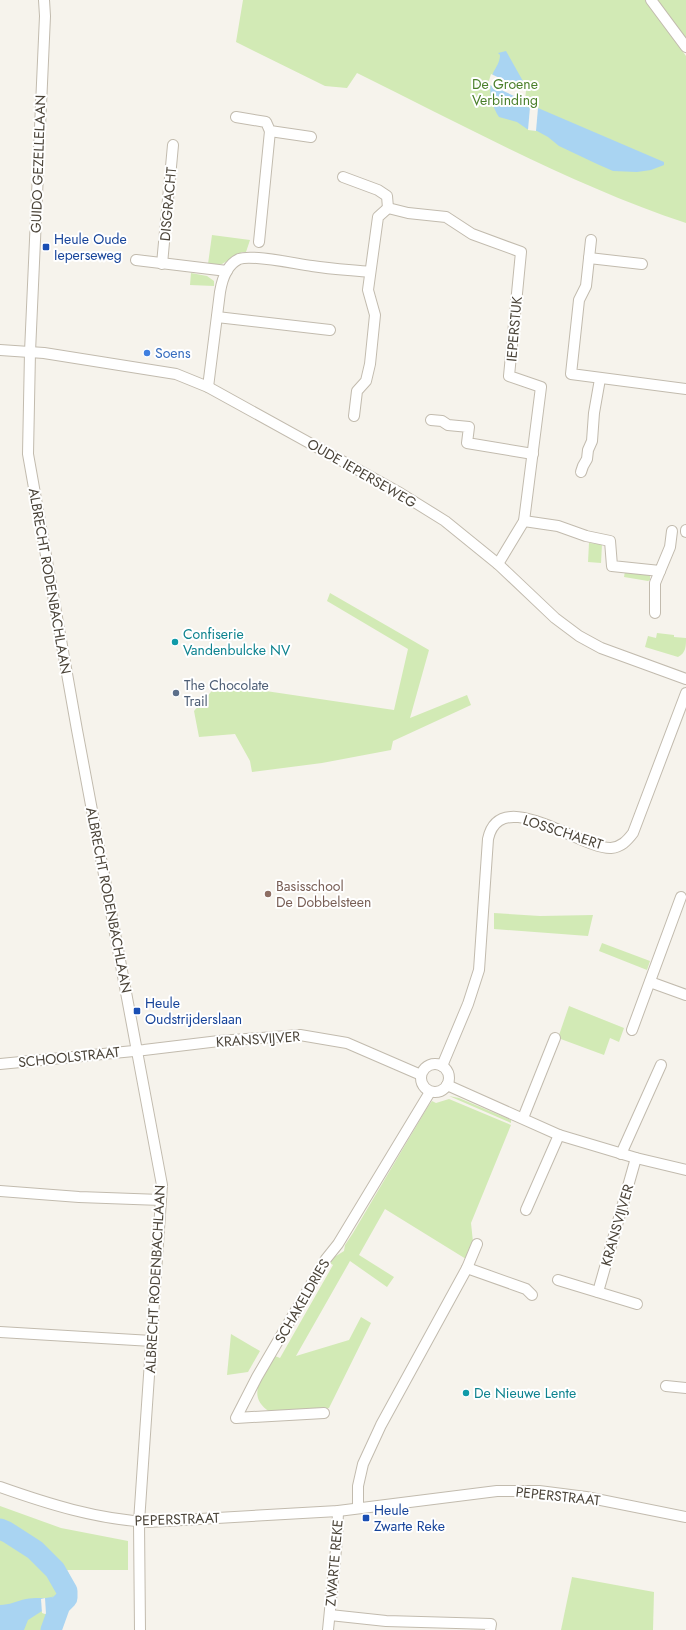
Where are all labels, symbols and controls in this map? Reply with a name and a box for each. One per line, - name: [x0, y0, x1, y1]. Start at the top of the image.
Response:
- park label: De Groene Verbinding: [472, 74, 538, 110]
- street label: GUIDO GEZELLELAAN: [26, 94, 50, 234]
- street label: DISGRACHT: [155, 166, 181, 242]
- place label: Heule Oude Ieperseweg: [54, 229, 127, 265]
- marker: Heule Oude Ieperseweg: [41, 242, 51, 252]
- street label: IEPERSTUK: [501, 296, 527, 362]
- place label: Soens: [155, 343, 191, 363]
- marker: Soens: [142, 348, 152, 358]
- street label: OUDE IEPERSEWEG: [304, 433, 421, 513]
- street label: ALBRECHT RODENBACHLAAN: [24, 486, 76, 676]
- place label: Confiserie Vandenbulcke NV: [183, 624, 291, 660]
- marker: Confiserie Vandenbulcke NV: [170, 637, 180, 647]
- place label: The Chocolate Trail: [184, 675, 269, 711]
- marker: The Chocolate Trail: [171, 688, 181, 698]
- street label: ALBRECHT RODENBACHLAAN: [81, 805, 137, 995]
- street label: LOSSCHAERT: [520, 810, 606, 855]
- place label: Basisschool De Dobbelsteen: [276, 876, 371, 912]
- marker: Basisschool De Dobbelsteen: [263, 889, 273, 899]
- place label: Heule Oudstrijderslaan: [145, 993, 242, 1029]
- marker: Heule Oudstrijderslaan: [132, 1006, 142, 1016]
- street label: KRANSVIJVER: [215, 1026, 301, 1052]
- street label: SCHOOLSTRAAT: [17, 1042, 121, 1072]
- street label: KRANSVIJVER: [596, 1182, 638, 1268]
- street label: ALBRECHT RODENBACHLAAN: [140, 1184, 170, 1374]
- street label: SCHAKELDRIES: [270, 1255, 334, 1347]
- place label: De Nieuwe Lente: [474, 1383, 576, 1403]
- marker: De Nieuwe Lente: [461, 1388, 471, 1398]
- street label: PEPERSTRAAT: [515, 1482, 602, 1510]
- place label: Heule Zwarte Reke: [374, 1500, 445, 1536]
- street label: PEPERSTRAAT: [134, 1508, 220, 1530]
- marker: Heule Zwarte Reke: [361, 1513, 371, 1523]
- street label: ZWARTE REKE: [320, 1519, 348, 1607]

